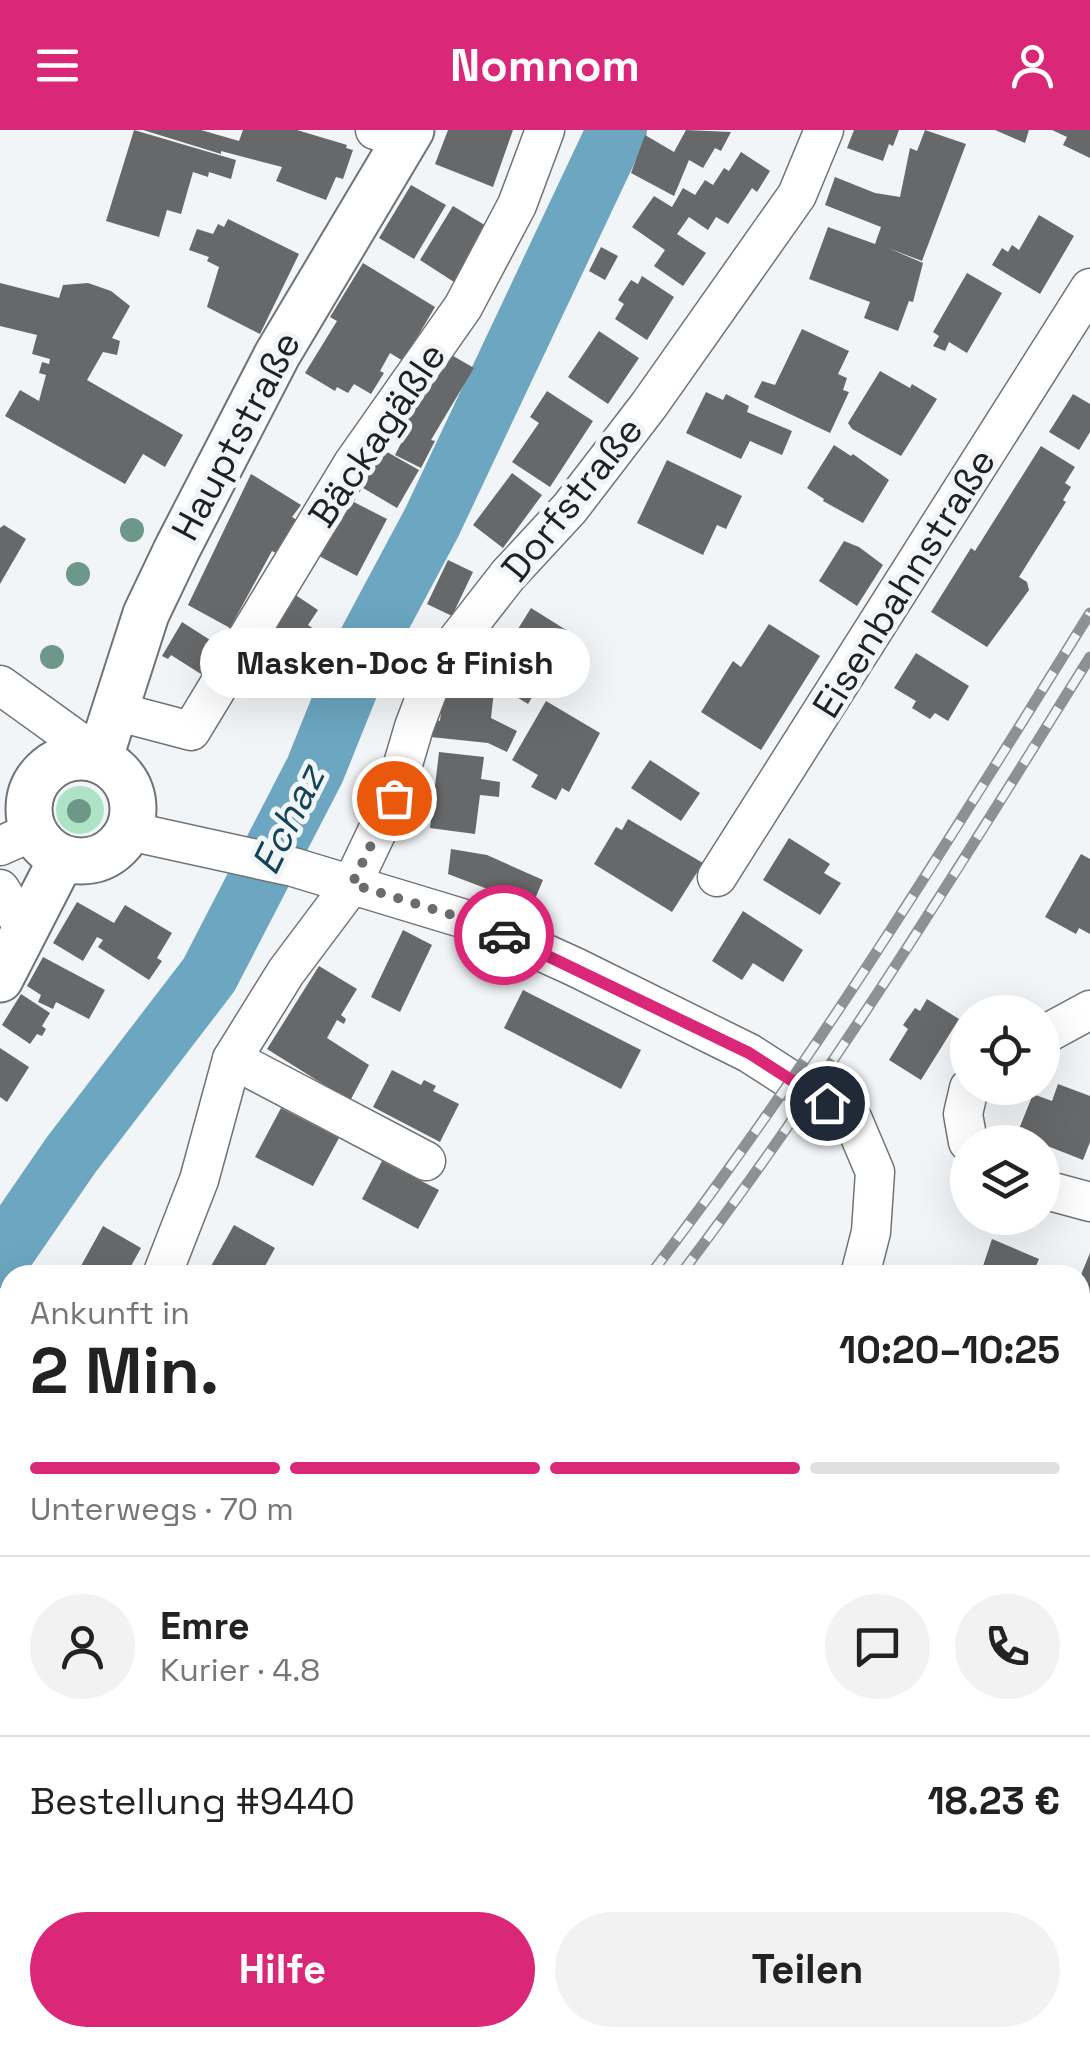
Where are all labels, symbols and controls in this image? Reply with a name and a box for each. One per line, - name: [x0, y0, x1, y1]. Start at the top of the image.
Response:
- text: Nomnom: [450, 37, 640, 94]
- icon: menu: [30, 38, 85, 93]
- icon: person: [1005, 38, 1060, 93]
- street label: Hauptstraße: [161, 323, 311, 549]
- street label: Bäckagäßle: [298, 334, 456, 536]
- street label: Dorfstraße: [491, 407, 653, 591]
- street label: Eisenbahnstraße: [802, 440, 1006, 726]
- callout: Masken-Doc & Finish: [199, 628, 589, 698]
- text: Masken-Doc & Finish: [236, 643, 554, 683]
- water label: Echaz: [240, 754, 337, 883]
- pin: [352, 756, 437, 841]
- icon: bag: [367, 771, 422, 826]
- courier: [454, 885, 554, 985]
- icon: car: [477, 908, 532, 963]
- map controls: [950, 995, 1060, 1235]
- button: locate: [950, 995, 1060, 1105]
- pin: [785, 1061, 870, 1146]
- icon: home: [800, 1076, 855, 1131]
- button: layers: [950, 1125, 1060, 1235]
- text: Ankunft in: [30, 1293, 190, 1333]
- text: 10:20–10:25: [839, 1326, 1060, 1374]
- text: 2 Min.: [30, 1329, 219, 1412]
- text: Unterwegs · 70 m: [30, 1489, 294, 1529]
- button: person: [30, 1594, 135, 1699]
- button: chat: [825, 1594, 930, 1699]
- button: phone: [955, 1594, 1060, 1699]
- text: Emre: [160, 1602, 250, 1650]
- text: Kurier · 4.8: [160, 1650, 320, 1690]
- text: Bestellung #9440: [30, 1777, 355, 1825]
- text: 18.23 €: [928, 1777, 1060, 1825]
- button: Hilfe: [30, 1912, 535, 2027]
- button: Teilen: [555, 1912, 1060, 2027]

